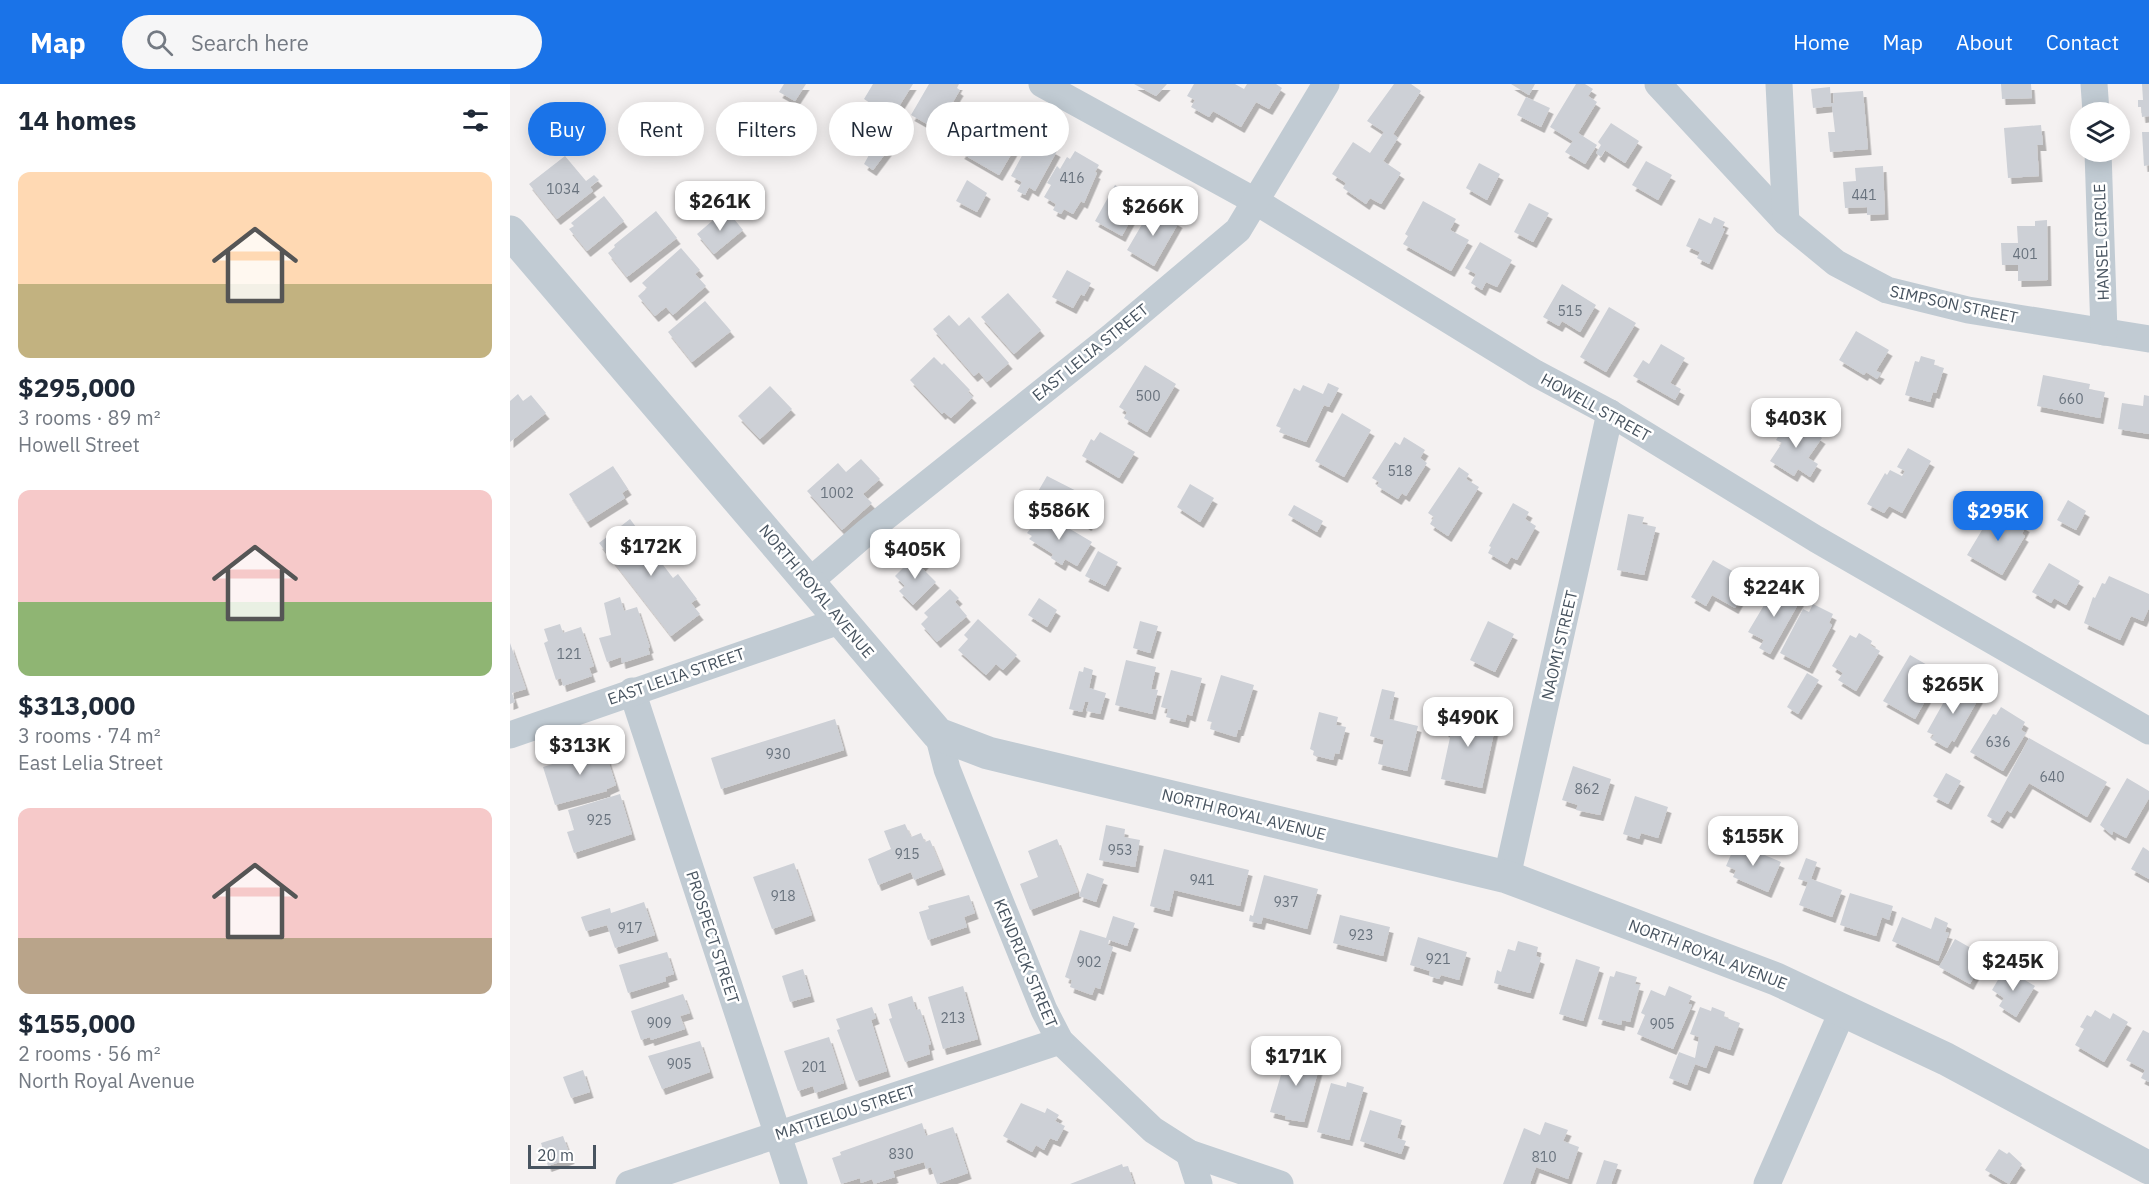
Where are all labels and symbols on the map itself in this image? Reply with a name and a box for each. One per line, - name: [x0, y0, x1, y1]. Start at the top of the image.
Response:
- house number: 416: [1059, 169, 1085, 187]
- house number: 1034: [546, 180, 580, 198]
- pin: $261K: [678, 181, 762, 232]
- street label: HANSEL CIRCLE: [2089, 183, 2113, 301]
- pin: $266K: [1111, 186, 1195, 237]
- house number: 441: [1851, 186, 1877, 204]
- house number: 401: [2012, 245, 2038, 263]
- street label: SIMPSON STREET: [1888, 281, 2020, 327]
- street label: EAST LELIA STREET: [1028, 299, 1152, 405]
- house number: 515: [1557, 302, 1583, 320]
- street label: HOWELL STREET: [1538, 369, 1654, 445]
- house number: 500: [1135, 387, 1161, 405]
- house number: 660: [2058, 390, 2084, 408]
- pin: $403K: [1754, 398, 1838, 449]
- house number: 518: [1387, 462, 1413, 480]
- house number: 1002: [820, 484, 854, 502]
- pin: $586K: [1017, 490, 1101, 541]
- pin: $295K: [1956, 491, 2040, 542]
- street label: NORTH ROYAL AVENUE: [755, 520, 879, 662]
- pin: $172K: [609, 526, 693, 577]
- pin: $405K: [873, 529, 957, 580]
- pin: $224K: [1732, 567, 1816, 618]
- street label: NAOMI STREET: [1537, 588, 1581, 702]
- street label: EAST LELIA STREET: [605, 643, 747, 709]
- house number: 121: [556, 645, 582, 663]
- pin: $265K: [1911, 664, 1995, 715]
- pin: $490K: [1426, 697, 1510, 748]
- pin: $313K: [538, 725, 622, 776]
- house number: 636: [1985, 733, 2011, 751]
- house number: 930: [765, 745, 791, 763]
- house number: 640: [2039, 768, 2065, 786]
- house number: 862: [1574, 780, 1600, 798]
- street label: NORTH ROYAL AVENUE: [1160, 784, 1328, 844]
- house number: 925: [586, 811, 612, 829]
- pin: $155K: [1711, 816, 1795, 867]
- house number: 953: [1107, 841, 1133, 859]
- house number: 915: [894, 845, 920, 863]
- street label: PROSPECT STREET: [682, 868, 744, 1006]
- house number: 941: [1189, 871, 1215, 889]
- house number: 918: [770, 887, 796, 905]
- house number: 937: [1273, 893, 1299, 911]
- street label: KENDRICK STREET: [990, 895, 1062, 1031]
- street label: NORTH ROYAL AVENUE: [1626, 914, 1790, 994]
- house number: 917: [617, 919, 643, 937]
- house number: 923: [1348, 926, 1374, 944]
- pin: $245K: [1971, 941, 2055, 992]
- house number: 921: [1425, 950, 1451, 968]
- house number: 902: [1076, 953, 1102, 971]
- house number: 213: [940, 1009, 966, 1027]
- house number: 909: [646, 1014, 672, 1032]
- house number: 905: [1649, 1015, 1675, 1033]
- pin: $171K: [1254, 1036, 1338, 1087]
- house number: 905: [666, 1055, 692, 1073]
- house number: 201: [801, 1058, 827, 1076]
- street label: MATTIELOU STREET: [772, 1080, 918, 1144]
- scale bar: [528, 1142, 596, 1170]
- house number: 830: [888, 1145, 914, 1163]
- house number: 810: [1531, 1148, 1557, 1166]

